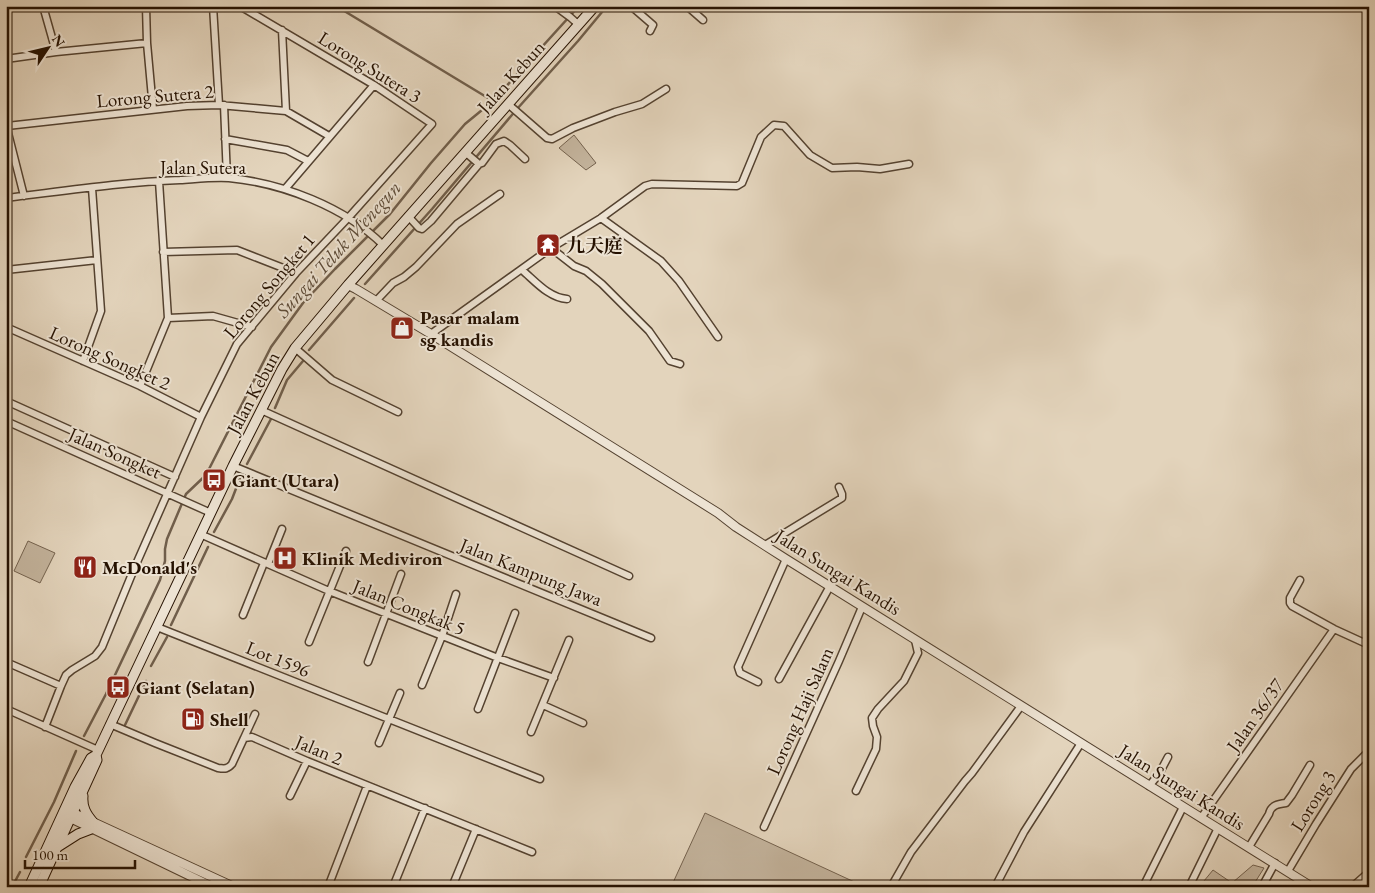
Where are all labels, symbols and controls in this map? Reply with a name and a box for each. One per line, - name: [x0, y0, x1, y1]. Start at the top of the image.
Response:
- north arrow: [22, 22, 72, 72]
- street label: Lorong Sutera 3: [314, 25, 426, 109]
- text: N: [48, 31, 70, 51]
- street label: Jalan Kebun: [470, 35, 550, 120]
- street label: Lorong Sutera 2: [95, 78, 215, 114]
- street label: Jalan Sutera: [158, 155, 246, 180]
- water label: Sungai Teluk Menegun: [269, 175, 406, 324]
- street label: Lorong Songket 1: [218, 228, 320, 344]
- temple icon: 九天庭: [535, 232, 561, 258]
- place label: 九天庭: [566, 233, 623, 258]
- place label: Pasar malam sg kandis: [420, 305, 520, 352]
- shop icon: Pasar malam sg kandis: [389, 315, 415, 341]
- street label: Lorong Songket 2: [45, 320, 175, 396]
- street label: Jalan Kebun: [220, 347, 285, 440]
- street label: Jalan Songket: [63, 421, 165, 485]
- bus stop icon: Giant (Utara): [201, 467, 227, 493]
- place label: Giant (Utara): [232, 468, 339, 493]
- street label: Jalan Sungai Kandis: [769, 522, 906, 621]
- street label: Jalan Kampung Jawa: [454, 531, 606, 612]
- hospital icon: Klinik Mediviron: [272, 545, 298, 571]
- place label: Klinik Mediviron: [302, 546, 443, 571]
- restaurant icon: McDonald's: [72, 554, 98, 580]
- place label: McDonald's: [102, 555, 197, 580]
- street label: Jalan Congkak 5: [347, 572, 469, 641]
- street label: Lot 1596: [242, 635, 314, 683]
- street label: Lorong Haji Salam: [761, 643, 839, 779]
- street label: Jalan 36/37: [1220, 673, 1290, 758]
- bus stop icon: Giant (Selatan): [105, 674, 131, 700]
- place label: Giant (Selatan): [136, 675, 255, 700]
- fuel station icon: Shell: [180, 706, 206, 732]
- place label: Shell: [210, 707, 249, 732]
- street label: Jalan 2: [290, 728, 347, 771]
- street label: Jalan Sungai Kandis: [1113, 737, 1250, 836]
- street label: Lorong 3: [1285, 766, 1341, 836]
- scale bar: [25, 838, 135, 870]
- text: 100 m: [32, 845, 69, 864]

